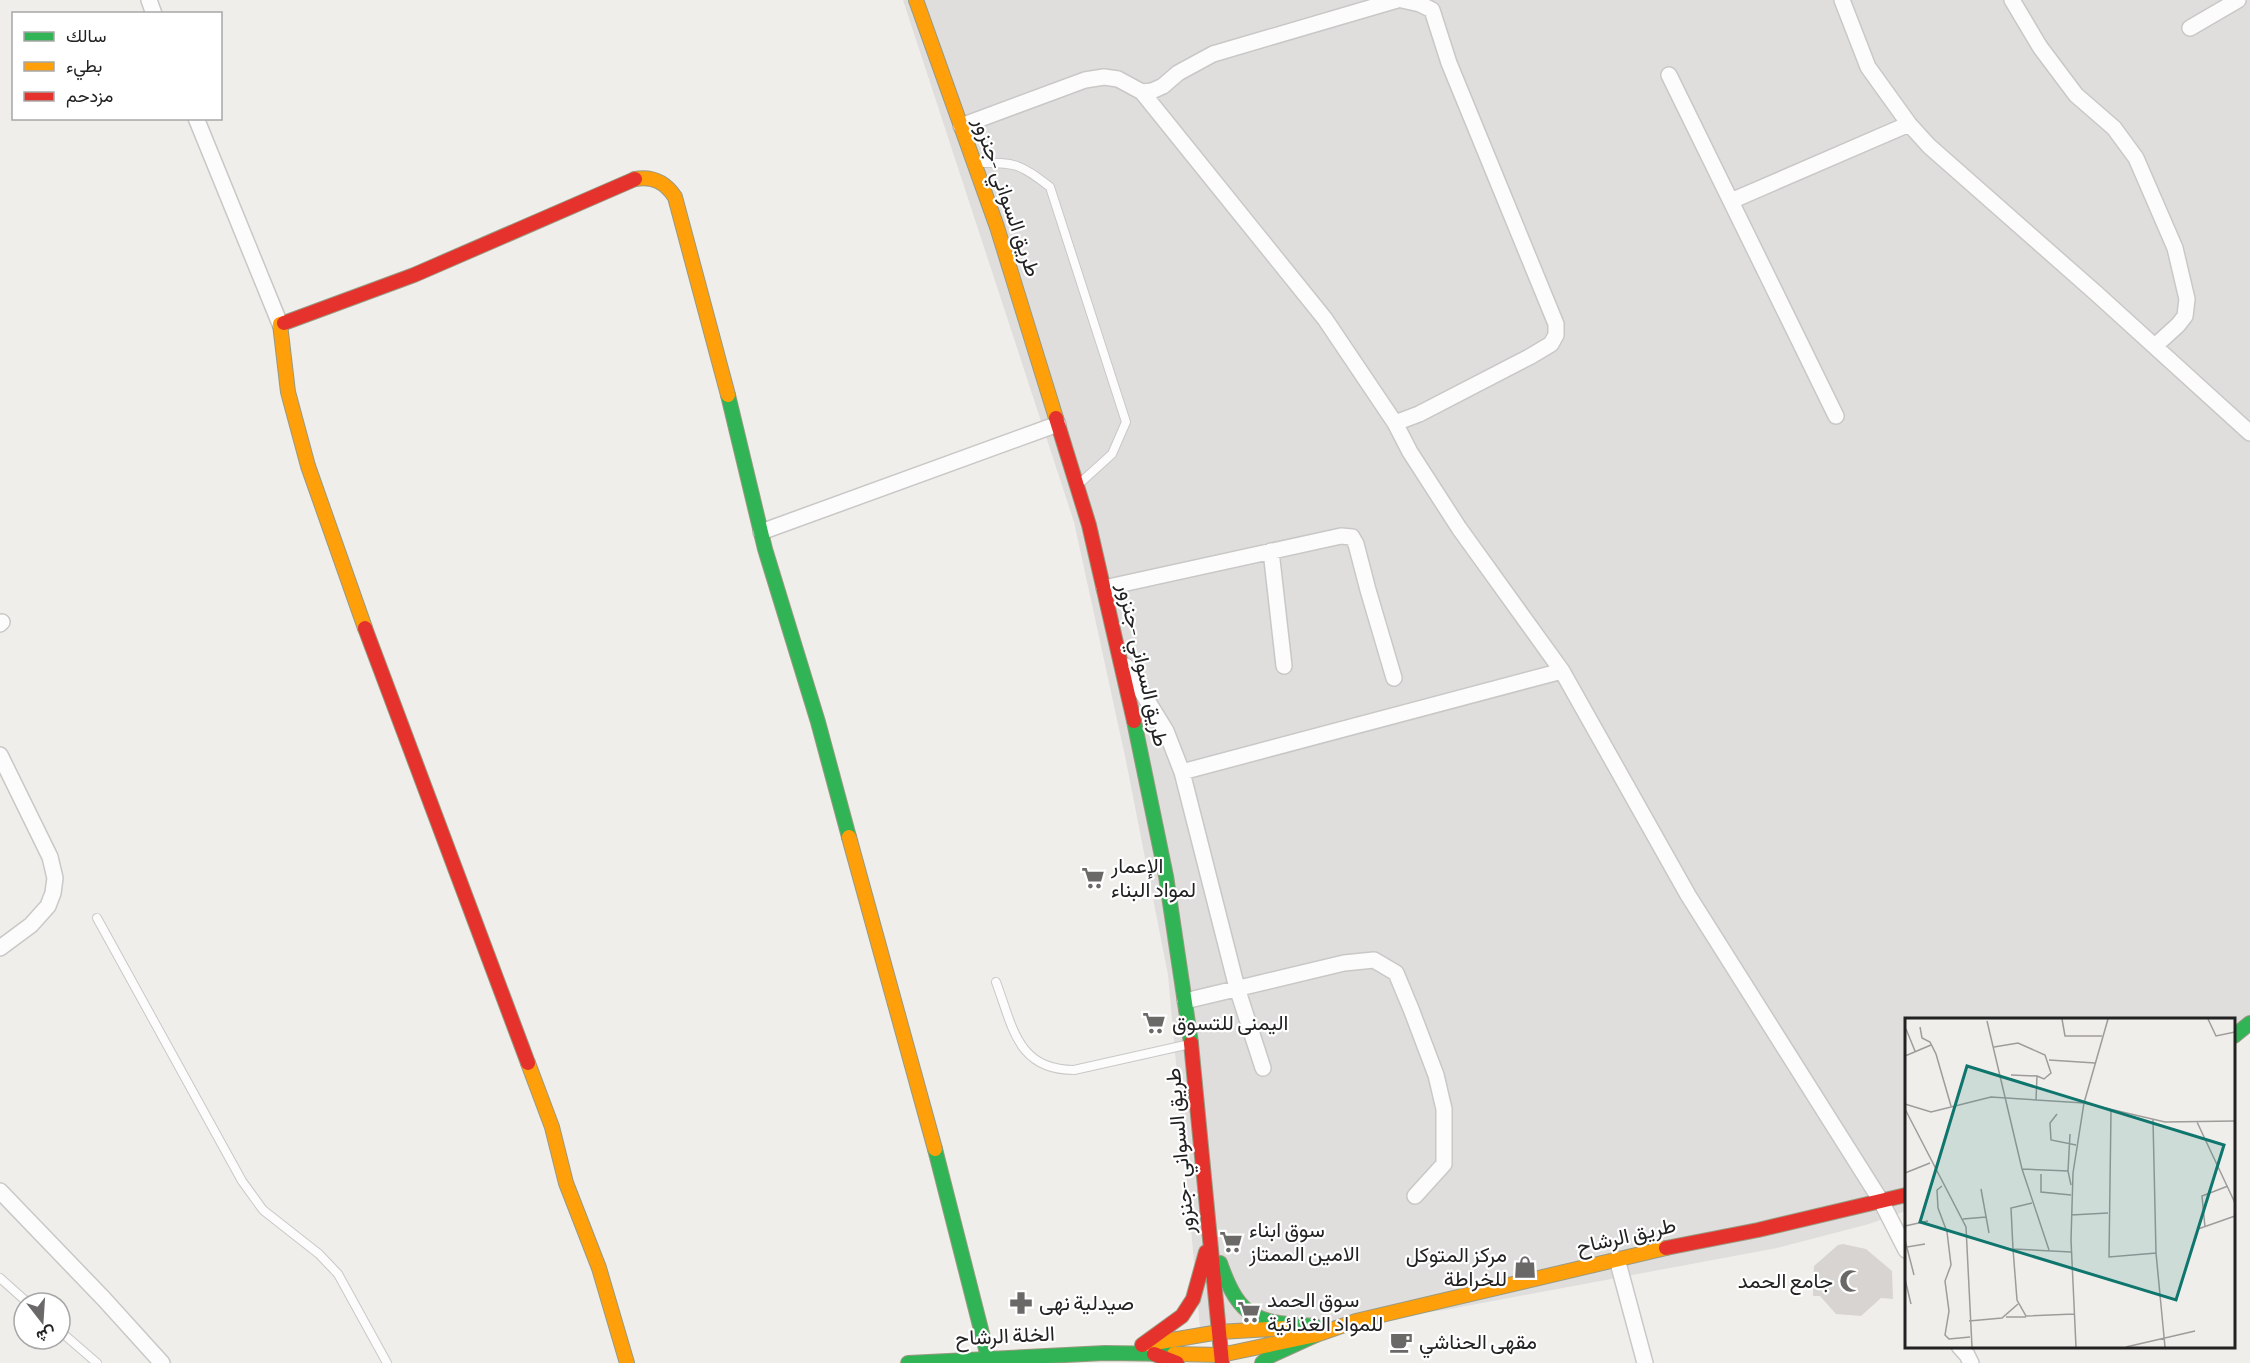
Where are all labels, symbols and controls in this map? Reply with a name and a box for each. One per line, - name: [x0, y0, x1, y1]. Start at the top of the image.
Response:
- legend: [12, 12, 222, 120]
- text: سالك: [66, 26, 106, 47]
- text: بطيء: [66, 56, 102, 81]
- text: مزدحم: [66, 86, 113, 108]
- street label: طريق السواني -جنزور: [963, 113, 1046, 281]
- street label: طريق السواني -جنزور: [1107, 580, 1173, 750]
- place label: الإعمار لمواد البناء: [1110, 854, 1196, 903]
- supermarket icon: الإعمار لمواد البناء: [1080, 865, 1106, 891]
- supermarket icon: اليمنى للتسوق: [1141, 1010, 1167, 1036]
- place label: اليمنى للتسوق: [1172, 1011, 1288, 1036]
- inset map: [1905, 1018, 2235, 1348]
- street label: طريق السواني -جنزور: [1161, 1066, 1204, 1236]
- street label: طريق الرشاح: [1574, 1213, 1679, 1261]
- place label: سوق ابناء الامين الممتاز: [1248, 1218, 1360, 1267]
- supermarket icon: سوق ابناء الامين الممتاز: [1218, 1229, 1244, 1255]
- place label: مركز المتوكل للخراطة: [1406, 1243, 1507, 1292]
- shop icon: مركز المتوكل للخراطة: [1512, 1254, 1538, 1280]
- mosque icon: جامع الحمد: [1838, 1268, 1864, 1294]
- place label: جامع الحمد: [1738, 1269, 1833, 1295]
- place label: سوق الحمد للمواد الغذائية: [1267, 1288, 1383, 1337]
- pharmacy icon: صيدلية نهى: [1008, 1290, 1034, 1316]
- north arrow: [12, 1291, 72, 1351]
- place label: صيدلية نهى: [1039, 1291, 1134, 1316]
- supermarket icon: سوق الحمد للمواد الغذائية: [1236, 1299, 1262, 1325]
- street label: الخلة الرشاح: [955, 1321, 1055, 1353]
- text: ش: [34, 1322, 58, 1346]
- cafe icon: مقهى الحناشي: [1388, 1329, 1414, 1355]
- place label: مقهى الحناشي: [1419, 1330, 1537, 1359]

